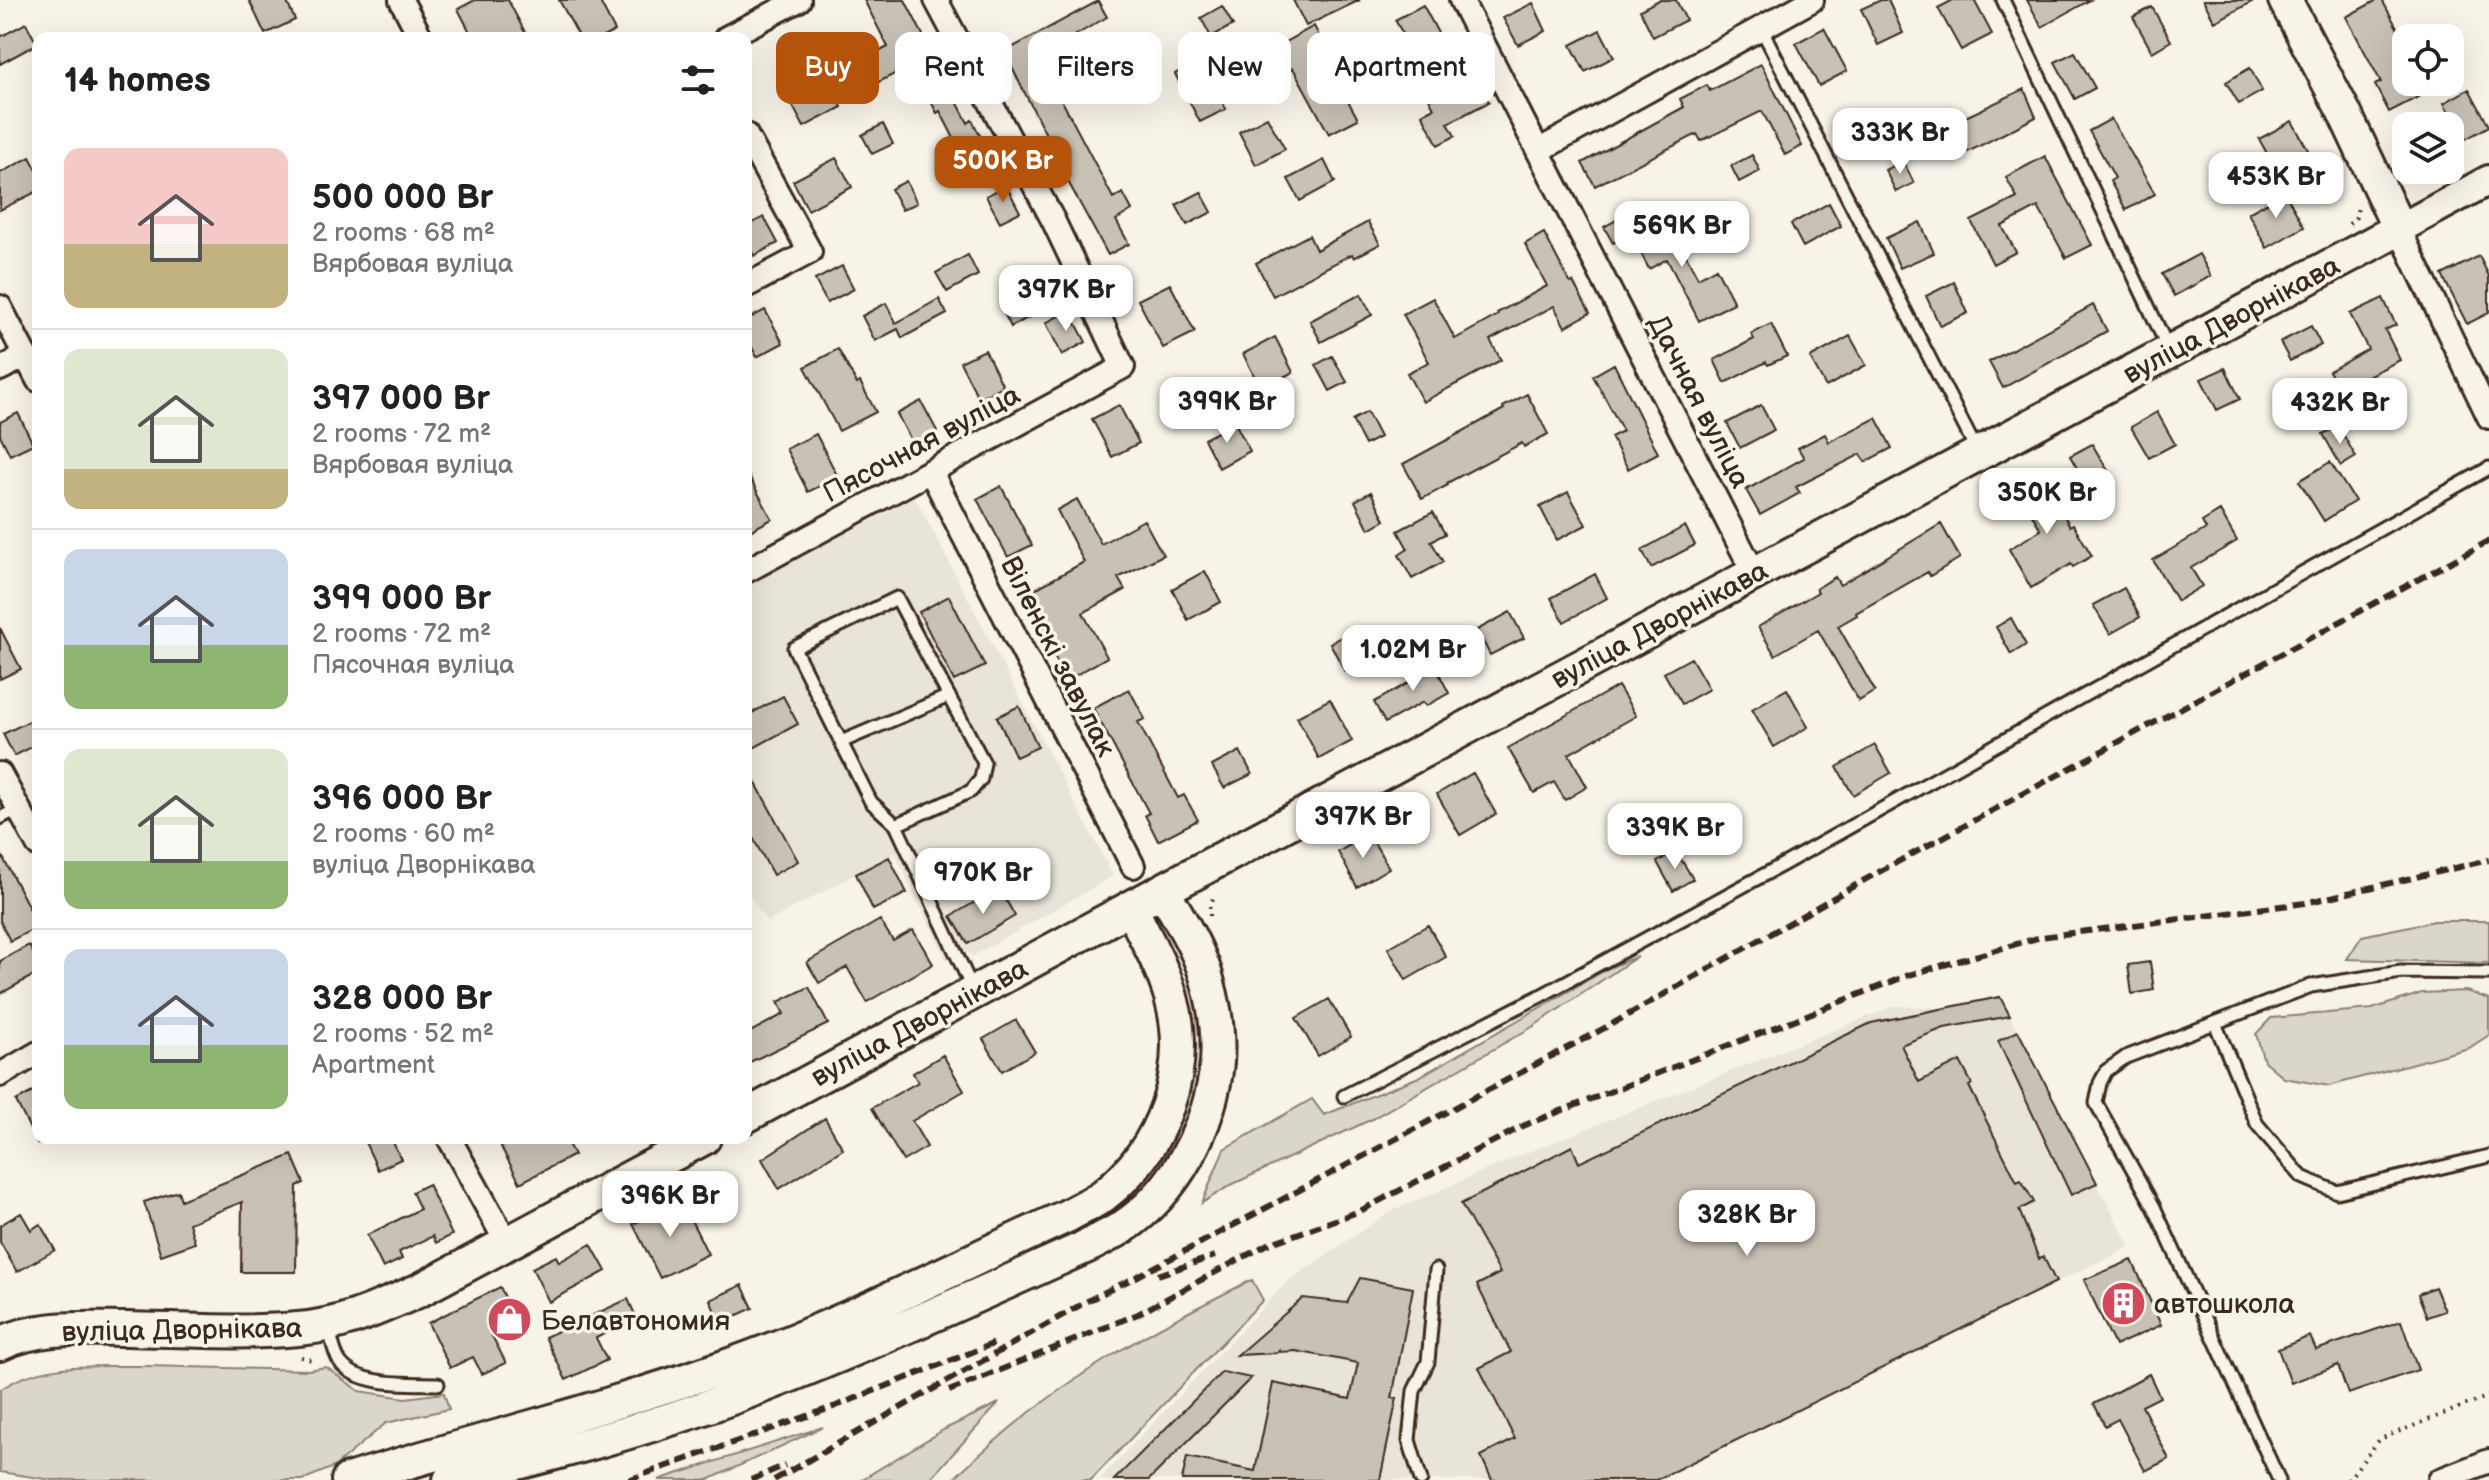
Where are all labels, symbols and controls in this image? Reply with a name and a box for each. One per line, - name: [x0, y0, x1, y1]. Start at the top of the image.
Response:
- map controls: [2392, 24, 2464, 184]
- button: locate: [2392, 24, 2464, 96]
- chip: Buy: [776, 32, 879, 104]
- chip: Rent: [895, 32, 1012, 104]
- chip: Filters: [1028, 32, 1162, 104]
- chip: New: [1178, 32, 1291, 104]
- chip: Apartment: [1307, 32, 1495, 104]
- icon: filters: [676, 58, 720, 102]
- text: 14 homes: [64, 60, 211, 101]
- pin: 333K Br: [1826, 108, 1974, 176]
- button: layers: [2392, 112, 2464, 184]
- text: 333K Br: [1851, 118, 1949, 149]
- pin: 500K Br: [929, 136, 1077, 204]
- text: 500K Br: [953, 146, 1053, 177]
- pin: 453K Br: [2202, 152, 2350, 220]
- text: 453K Br: [2227, 162, 2325, 193]
- text: 500 000 Br: [312, 177, 493, 218]
- icon: home: [128, 180, 224, 276]
- pin: 569K Br: [1608, 201, 1756, 269]
- text: 569K Br: [1632, 211, 1732, 242]
- text: 2 rooms · 68 m²: [312, 218, 495, 249]
- text: Вярбовая вуліца: [312, 249, 513, 280]
- street label: вуліца Дворнікава: [2118, 249, 2346, 391]
- pin: 397K Br: [992, 265, 1140, 333]
- text: 397K Br: [1017, 275, 1115, 306]
- street label: Дачная вуліца: [1641, 310, 1757, 494]
- pin: 399K Br: [1153, 377, 1301, 445]
- text: 397 000 Br: [312, 378, 490, 419]
- street label: Пясочная вуліца: [818, 378, 1026, 510]
- pin: 432K Br: [2266, 378, 2414, 446]
- icon: home: [128, 381, 224, 477]
- text: 399K Br: [1177, 387, 1277, 418]
- text: 432K Br: [2290, 388, 2390, 419]
- text: 2 rooms · 72 m²: [312, 419, 491, 450]
- text: Вярбовая вуліца: [312, 450, 513, 481]
- pin: 350K Br: [1973, 468, 2121, 536]
- text: 350K Br: [1997, 478, 2097, 509]
- street label: Віленскі завулак: [993, 551, 1122, 762]
- street label: вуліца Дворнікава: [1546, 554, 1774, 696]
- text: 399 000 Br: [312, 578, 491, 619]
- icon: home: [128, 581, 224, 677]
- text: 2 rooms · 72 m²: [312, 619, 491, 650]
- pin: 1.02M Br: [1330, 625, 1496, 693]
- text: 1.02M Br: [1360, 635, 1466, 666]
- text: Пясочная вуліца: [312, 650, 515, 681]
- text: 396 000 Br: [312, 778, 492, 819]
- icon: home: [128, 781, 224, 877]
- pin: 397K Br: [1289, 792, 1437, 860]
- text: 397K Br: [1314, 802, 1412, 833]
- pin: 339K Br: [1601, 803, 1749, 871]
- text: 339K Br: [1625, 813, 1725, 844]
- text: 2 rooms · 60 m²: [312, 819, 495, 850]
- pin: 970K Br: [909, 848, 1057, 916]
- text: вуліца Дворнікава: [312, 850, 536, 881]
- text: 970K Br: [933, 858, 1033, 889]
- street label: вуліца Дворнікава: [806, 952, 1034, 1094]
- text: 328 000 Br: [312, 978, 492, 1019]
- icon: home: [128, 981, 224, 1077]
- text: 2 rooms · 52 m²: [312, 1019, 494, 1050]
- text: Apartment: [312, 1050, 435, 1081]
- pin: 396K Br: [596, 1171, 744, 1239]
- text: 396K Br: [620, 1181, 720, 1212]
- pin: 328K Br: [1673, 1190, 1821, 1258]
- text: 328K Br: [1697, 1200, 1797, 1231]
- building icon: автошкола: [2099, 1279, 2147, 1327]
- place label: автошкола: [2154, 1288, 2296, 1321]
- shop icon: Белавтономия: [486, 1296, 534, 1344]
- place label: Белавтономия: [541, 1305, 730, 1338]
- street label: вуліца Дворнікава: [61, 1312, 303, 1349]

